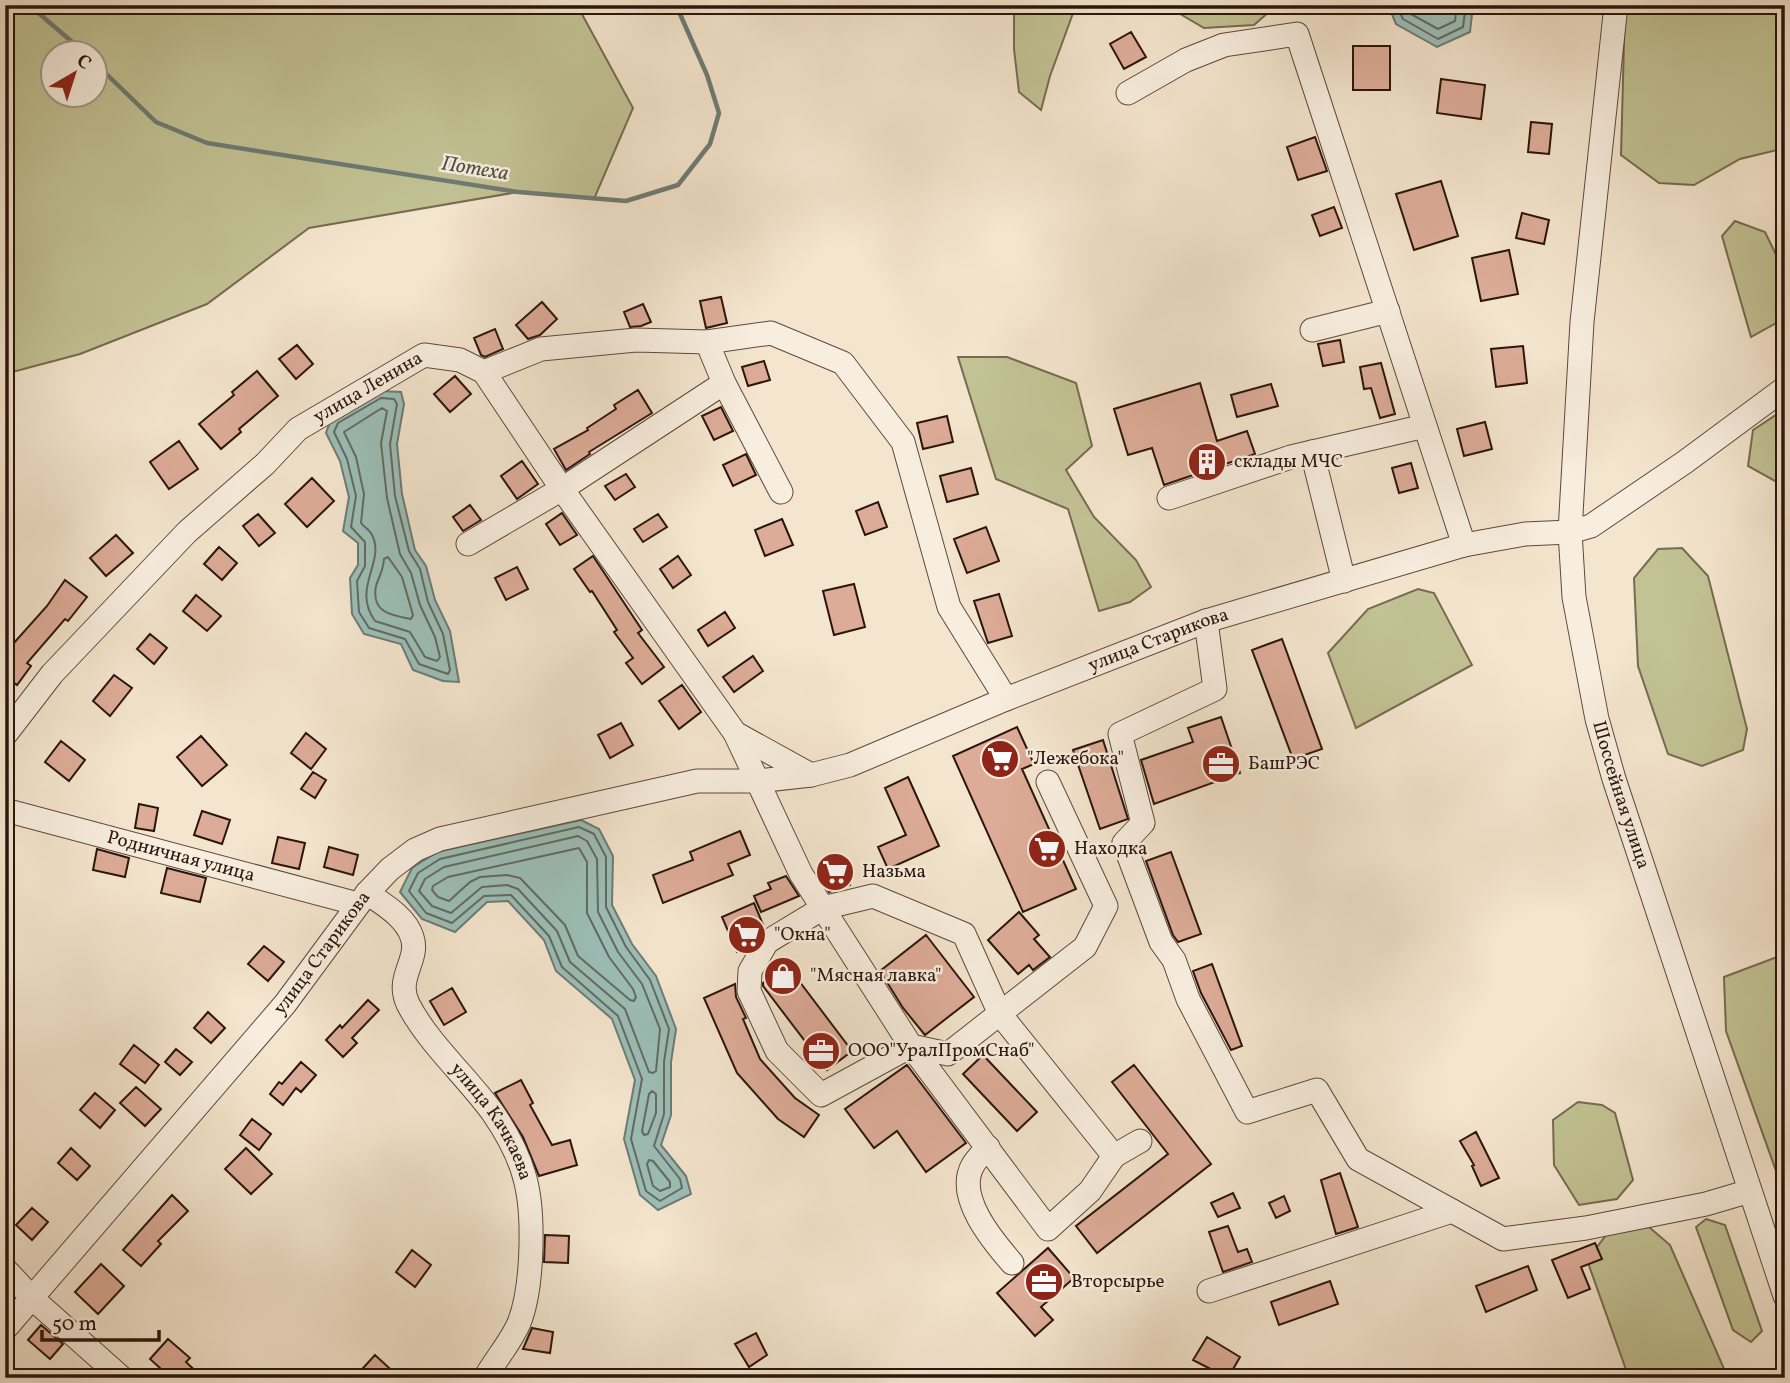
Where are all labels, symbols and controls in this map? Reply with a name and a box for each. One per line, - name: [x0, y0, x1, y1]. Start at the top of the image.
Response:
- north arrow: [38, 38, 108, 108]
- text: С: [71, 48, 96, 76]
- water label: Потеха: [439, 149, 511, 189]
- street label: улица Ленина: [309, 345, 428, 430]
- building icon: склады МЧС: [1186, 441, 1228, 483]
- place label: склады МЧС: [1234, 449, 1343, 475]
- street label: улица Старикова: [1085, 602, 1232, 679]
- street label: Шоссейная улица: [1585, 718, 1656, 873]
- supermarket icon: "Лежебока": [979, 738, 1021, 780]
- office icon: БашРЭС: [1200, 743, 1242, 785]
- place label: "Лежебока": [1027, 746, 1124, 772]
- place label: БашРЭС: [1248, 751, 1320, 777]
- street label: Родничная улица: [104, 825, 258, 889]
- supermarket icon: Находка: [1026, 828, 1068, 870]
- place label: Находка: [1074, 836, 1148, 862]
- supermarket icon: Назьма: [814, 851, 856, 893]
- place label: Назьма: [862, 859, 926, 885]
- street label: улица Старикова: [268, 886, 377, 1021]
- supermarket icon: "Окна": [726, 914, 768, 956]
- place label: "Окна": [774, 922, 831, 948]
- shop icon: "Мясная лавка": [762, 955, 804, 997]
- place label: "Мясная лавка": [810, 963, 942, 989]
- office icon: ООО"УралПромСнаб": [800, 1030, 842, 1072]
- place label: ООО"УралПромСнаб": [848, 1038, 1035, 1064]
- street label: улица Качкаева: [444, 1057, 538, 1183]
- office icon: Вторсырье: [1023, 1261, 1065, 1303]
- place label: Вторсырье: [1071, 1269, 1164, 1295]
- scale bar: [42, 1299, 159, 1343]
- text: 50 m: [52, 1310, 97, 1339]

